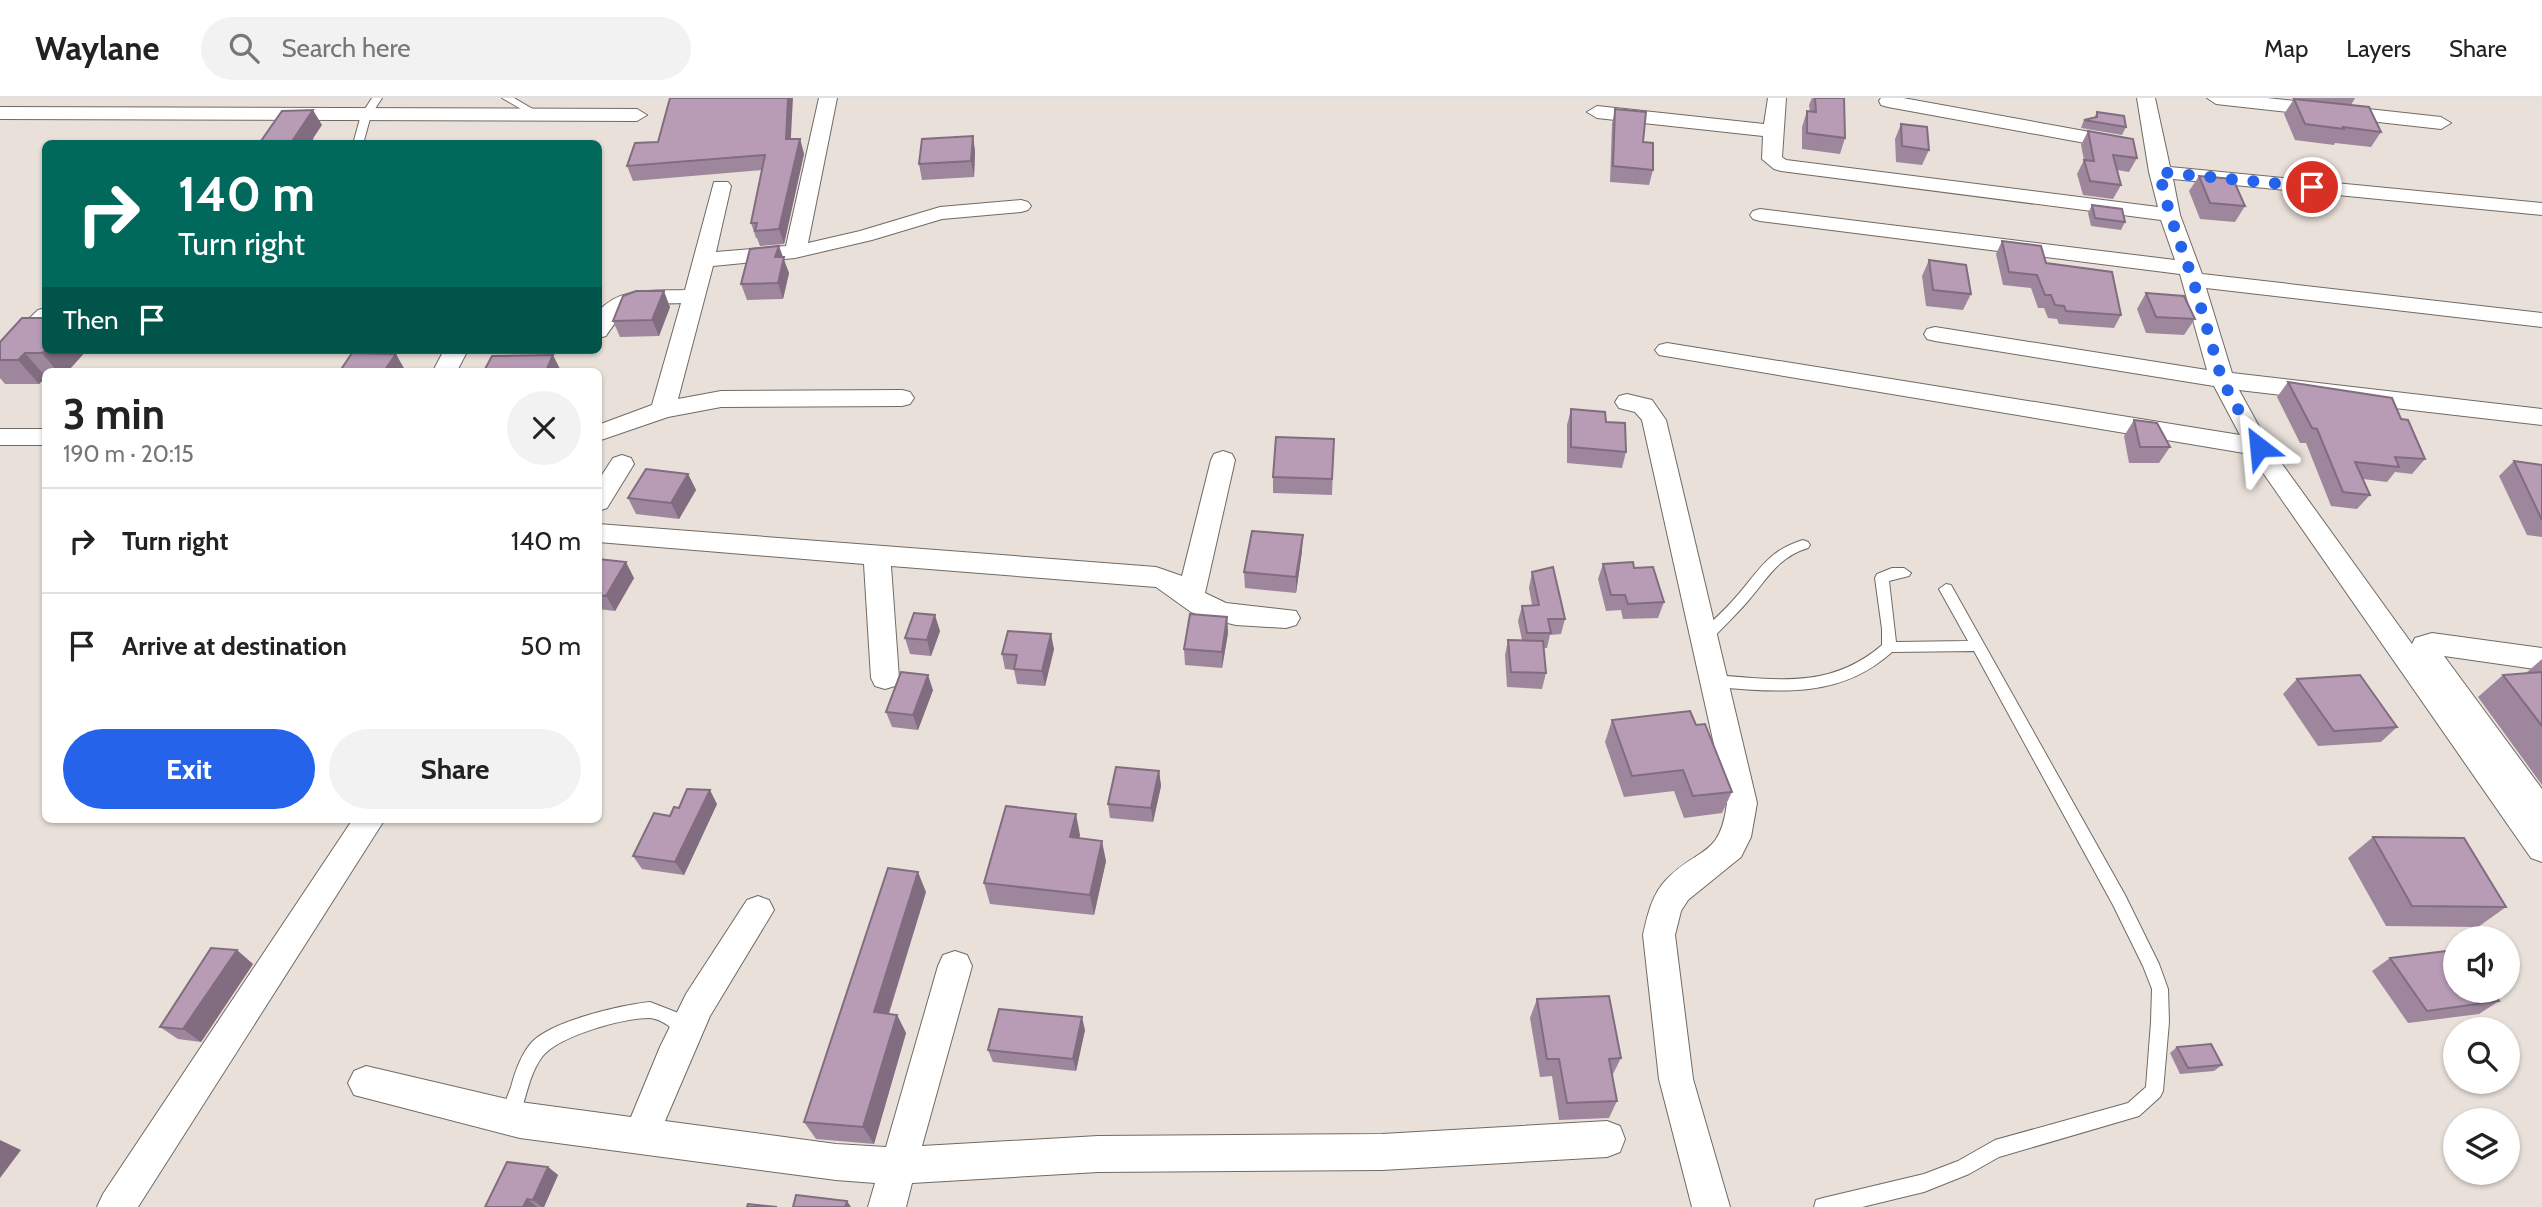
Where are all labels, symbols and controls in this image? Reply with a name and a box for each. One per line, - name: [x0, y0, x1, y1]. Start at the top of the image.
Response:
- search box: [201, 17, 691, 80]
- text: Waylane: [35, 28, 159, 68]
- icon: search: [225, 29, 263, 67]
- text: Search here: [281, 32, 411, 64]
- text: Map: [2264, 34, 2308, 63]
- text: Layers: [2346, 34, 2411, 63]
- text: Share: [2449, 34, 2507, 63]
- pin: [2282, 157, 2342, 217]
- text: 140 m: [178, 164, 315, 223]
- icon: right: [63, 168, 154, 259]
- icon: arrive: [2293, 168, 2331, 206]
- text: Turn right: [178, 224, 305, 263]
- icon: arrive: [133, 301, 171, 339]
- text: Then: [63, 304, 119, 336]
- text: 3 min: [63, 388, 165, 440]
- button: close: [507, 391, 581, 465]
- position arrow: [2222, 410, 2296, 484]
- text: 190 m · 20:15: [63, 440, 194, 468]
- icon: right: [63, 522, 101, 560]
- text: Turn right: [122, 525, 228, 557]
- text: 140 m: [511, 525, 581, 557]
- icon: arrive: [63, 627, 101, 665]
- text: Arrive at destination: [122, 630, 347, 662]
- text: 50 m: [520, 630, 581, 662]
- button: Exit: [63, 729, 315, 809]
- button: Share: [329, 729, 581, 809]
- map controls: [2443, 926, 2520, 1185]
- button: sound: [2443, 926, 2520, 1003]
- button: search: [2443, 1017, 2520, 1094]
- button: layers: [2443, 1108, 2520, 1185]

